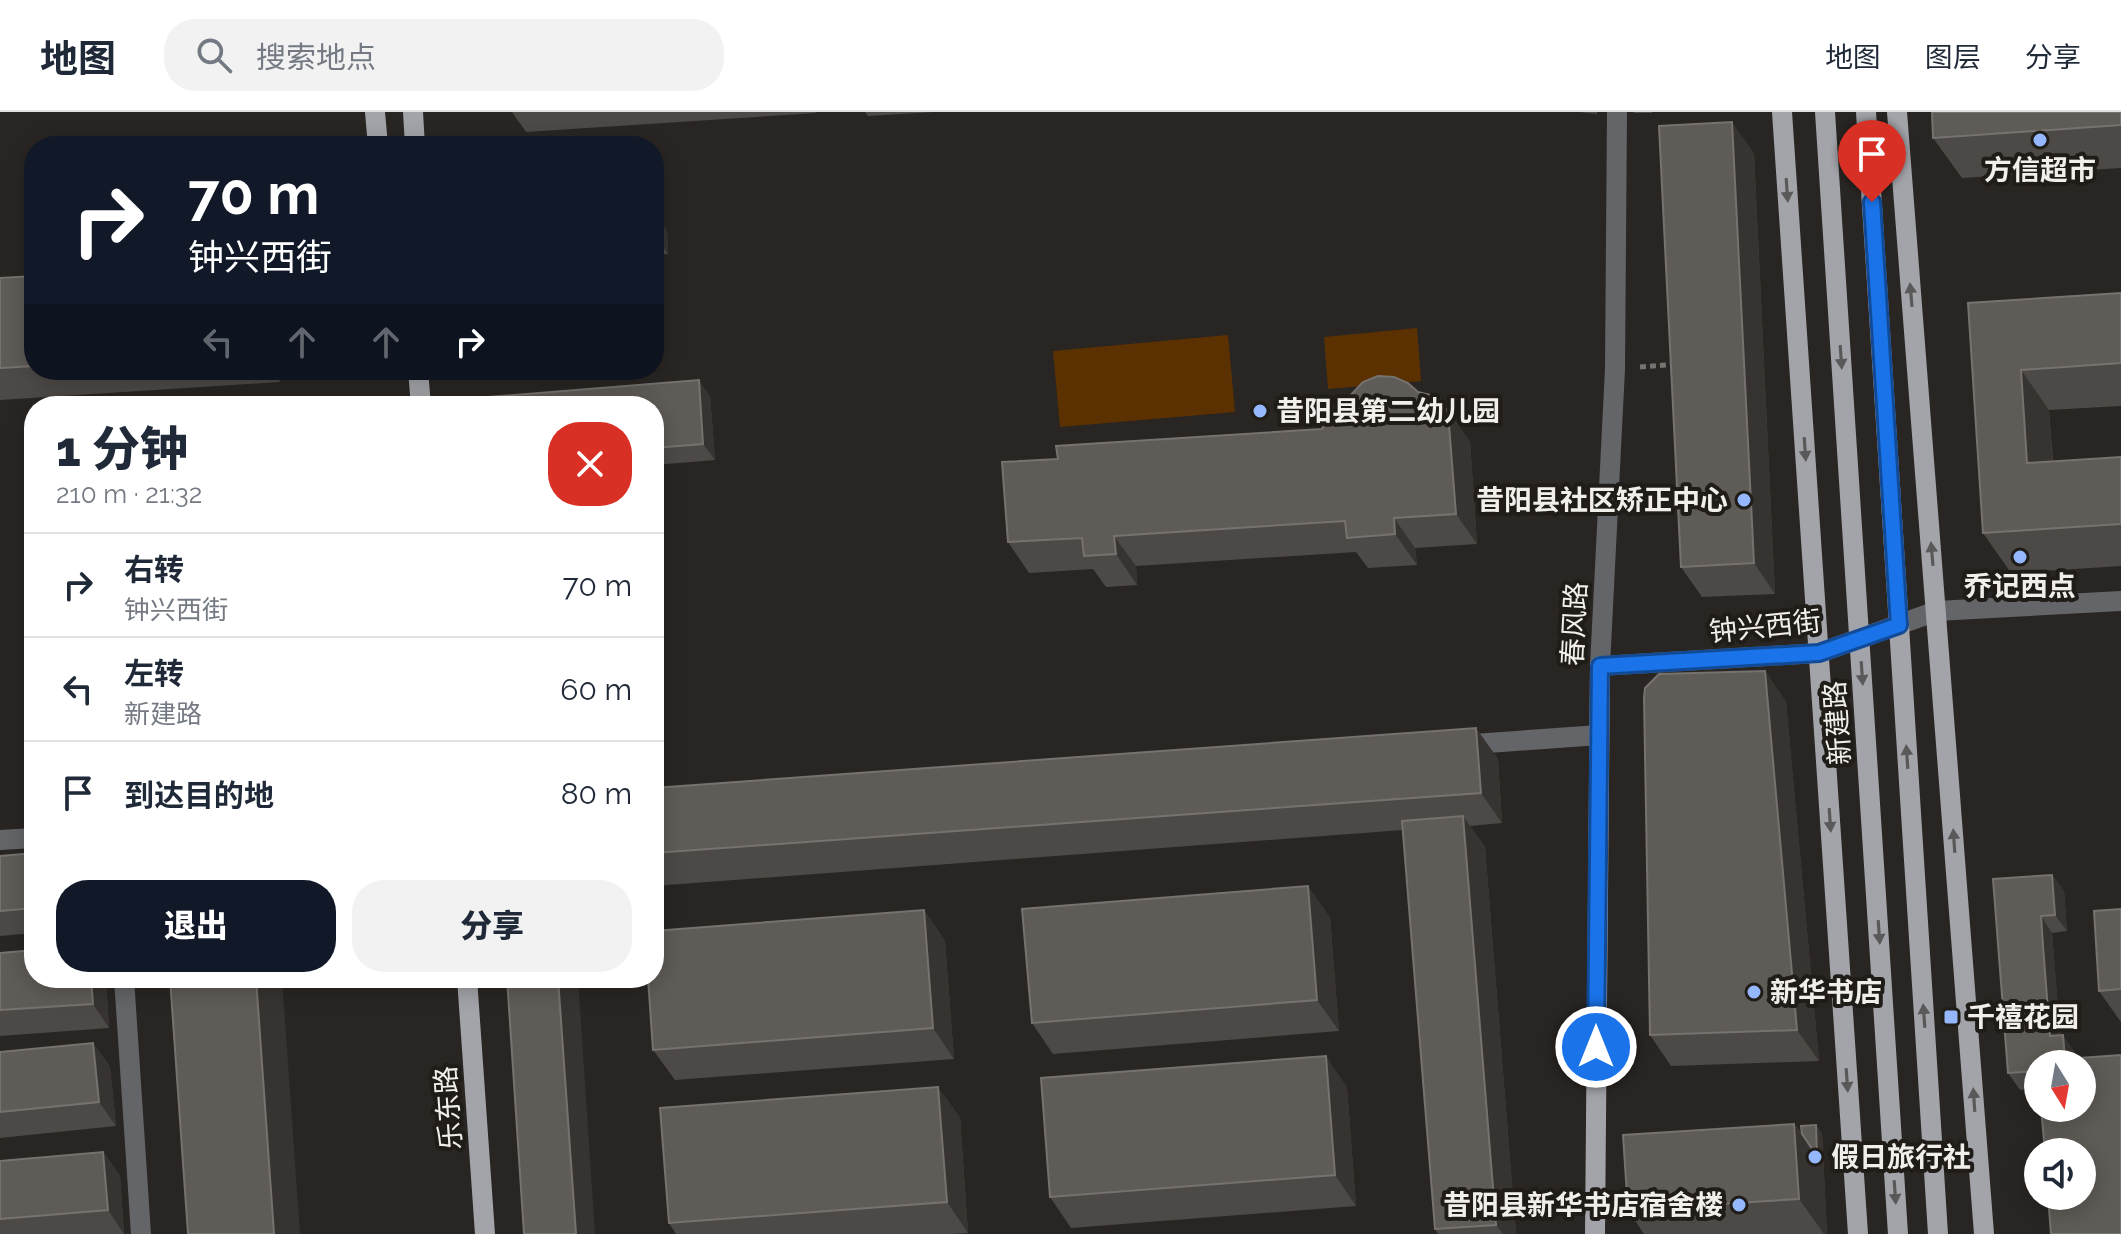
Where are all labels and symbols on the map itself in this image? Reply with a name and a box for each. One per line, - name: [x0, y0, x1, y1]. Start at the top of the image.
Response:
- pin: [1838, 120, 1906, 202]
- marker: 方信超市: [2031, 131, 2049, 149]
- place label: 方信超市: [1984, 154, 2096, 187]
- one-way arrow: [1781, 178, 1794, 203]
- one-way arrow: [1905, 282, 1918, 307]
- one-way arrow: [1835, 345, 1848, 370]
- place label: 昔阳县第二幼儿园: [1276, 395, 1500, 428]
- marker: 昔阳县第二幼儿园: [1251, 402, 1269, 420]
- one-way arrow: [1799, 437, 1812, 462]
- place label: 昔阳县社区矫正中心: [1476, 484, 1728, 517]
- marker: 昔阳县社区矫正中心: [1735, 491, 1753, 509]
- one-way arrow: [1925, 541, 1938, 566]
- marker: 乔记西点: [2011, 548, 2029, 566]
- place label: 乔记西点: [1964, 570, 2076, 603]
- street label: 春风路: [1556, 581, 1593, 667]
- street label: 钟兴西街: [1708, 604, 1822, 649]
- one-way arrow: [1856, 661, 1869, 686]
- street label: 新建路: [1818, 680, 1857, 766]
- one-way arrow: [1900, 744, 1913, 769]
- one-way arrow: [1824, 808, 1837, 833]
- one-way arrow: [1947, 828, 1960, 853]
- one-way arrow: [1873, 920, 1886, 945]
- place label: 新华书店: [1770, 976, 1882, 1009]
- marker: 新华书店: [1745, 983, 1763, 1001]
- place label: 千禧花园: [1967, 1001, 2079, 1034]
- one-way arrow: [1917, 1003, 1930, 1028]
- position arrow: [1554, 1005, 1638, 1089]
- marker: 千禧花园: [1942, 1008, 1960, 1026]
- north arrow: [2024, 1050, 2096, 1122]
- street label: 乐东路: [429, 1065, 468, 1151]
- one-way arrow: [1841, 1068, 1854, 1093]
- one-way arrow: [1967, 1087, 1980, 1112]
- place label: 假日旅行社: [1831, 1141, 1971, 1174]
- marker: 假日旅行社: [1806, 1148, 1824, 1166]
- one-way arrow: [1889, 1180, 1902, 1205]
- place label: 昔阳县新华书店宿舍楼: [1443, 1189, 1723, 1222]
- marker: 昔阳县新华书店宿舍楼: [1730, 1196, 1748, 1214]

